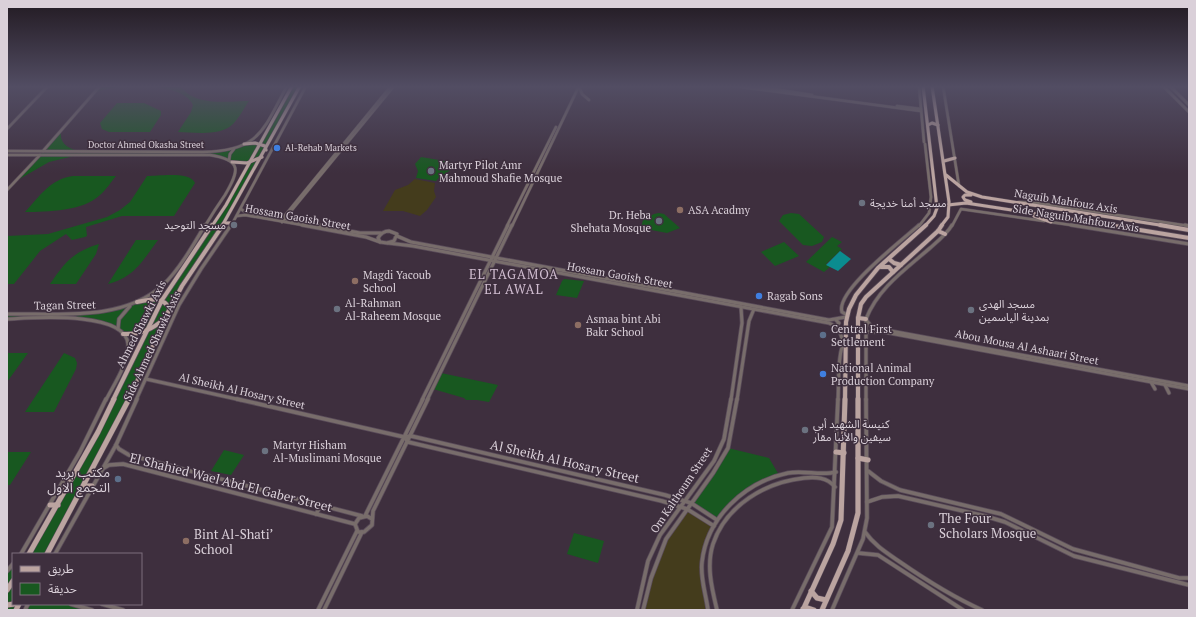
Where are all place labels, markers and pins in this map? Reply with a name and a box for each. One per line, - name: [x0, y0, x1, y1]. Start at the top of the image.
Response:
- place label: Al-Rehab Markets: [285, 142, 357, 154]
- marker: Al-Rehab Markets: [272, 143, 282, 153]
- place label: Martyr Pilot Amr Mahmoud Shafie Mosque: [439, 158, 563, 185]
- marker: Martyr Pilot Amr Mahmoud Shafie Mosque: [426, 166, 436, 176]
- place label: مسجد أمنا خديجة: [870, 196, 947, 210]
- marker: مسجد أمنا خديجة: [857, 198, 867, 208]
- place label: ASA Acadmy: [688, 203, 751, 217]
- marker: ASA Acadmy: [675, 205, 685, 215]
- place label: Dr. Heba Shehata Mosque: [571, 208, 651, 235]
- marker: Dr. Heba Shehata Mosque: [654, 216, 664, 226]
- place label: مسجد التوحيد: [164, 218, 226, 232]
- marker: مسجد التوحيد: [229, 220, 239, 230]
- place label: Magdi Yacoub School: [363, 268, 431, 295]
- marker: Magdi Yacoub School: [350, 276, 360, 286]
- place label: Ragab Sons: [767, 289, 823, 303]
- marker: Ragab Sons: [754, 291, 764, 301]
- place label: Al-Rahman Al-Raheem Mosque: [345, 296, 441, 323]
- place label: مسجد الهدى بمدينة الياسمين: [979, 297, 1049, 324]
- marker: Al-Rahman Al-Raheem Mosque: [332, 304, 342, 314]
- marker: مسجد الهدى بمدينة الياسمين: [966, 305, 976, 315]
- place label: Asmaa bint Abi Bakr School: [586, 312, 661, 339]
- marker: Asmaa bint Abi Bakr School: [573, 320, 583, 330]
- place label: Central First Settlement: [831, 322, 892, 349]
- marker: Central First Settlement: [818, 330, 828, 340]
- place label: National Animal Production Company: [831, 361, 935, 388]
- marker: National Animal Production Company: [818, 369, 828, 379]
- place label: كنيسة الشهيد أبي سيفين والأنبا مقار: [812, 417, 891, 444]
- marker: كنيسة الشهيد أبي سيفين والأنبا مقار: [800, 425, 810, 435]
- place label: Martyr Hisham Al-Muslimani Mosque: [273, 438, 382, 465]
- marker: Martyr Hisham Al-Muslimani Mosque: [260, 446, 270, 456]
- place label: مكتب بريد التجمع الاول: [47, 463, 110, 498]
- marker: مكتب بريد التجمع الاول: [113, 474, 123, 484]
- place label: The Four Scholars Mosque: [939, 509, 1036, 542]
- marker: The Four Scholars Mosque: [926, 520, 936, 530]
- place label: Bint Al-Shati’ School: [194, 525, 273, 558]
- marker: Bint Al-Shati’ School: [181, 536, 191, 546]

